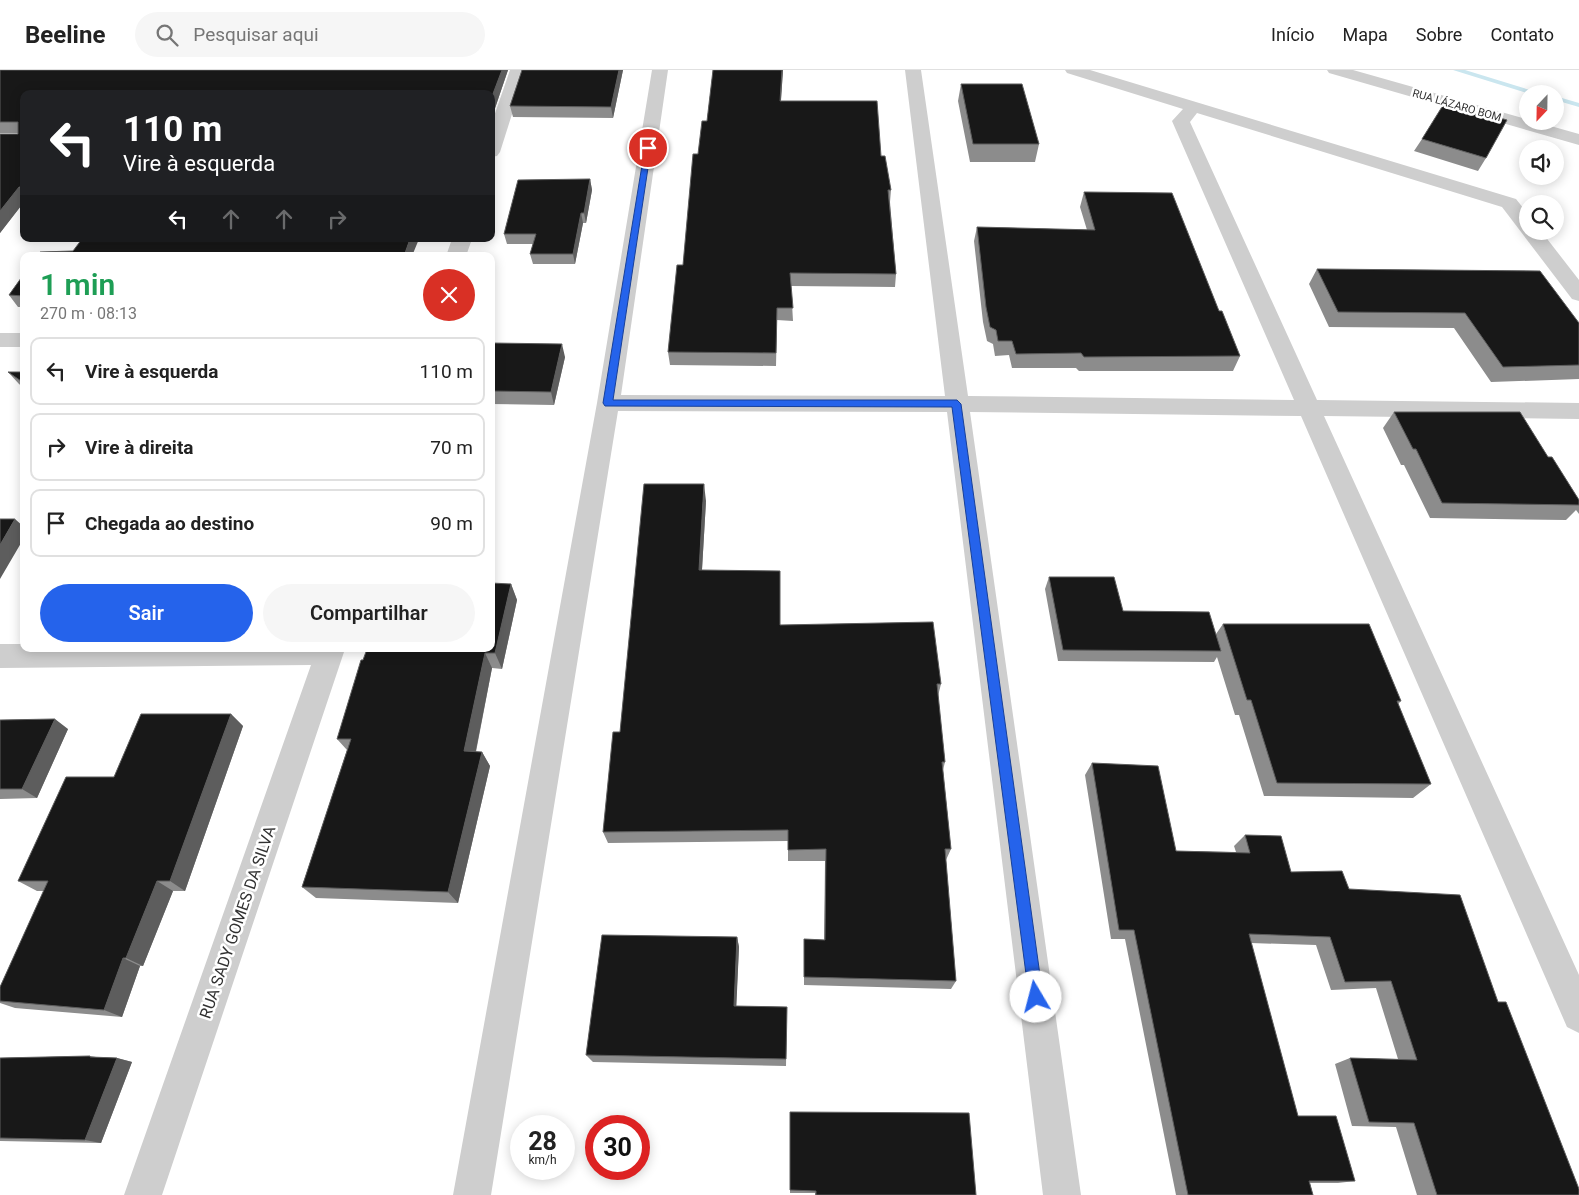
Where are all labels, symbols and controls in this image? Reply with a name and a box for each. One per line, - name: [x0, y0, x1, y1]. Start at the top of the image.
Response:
- search box: [135, 12, 485, 57]
- text: Beeline: [25, 21, 105, 49]
- icon: search: [153, 21, 181, 49]
- text: Pesquisar aqui: [193, 23, 319, 46]
- text: Início: [1271, 24, 1314, 45]
- text: Mapa: [1342, 24, 1388, 45]
- text: Sobre: [1416, 24, 1462, 45]
- text: Contato: [1490, 24, 1554, 45]
- north arrow: [1519, 85, 1564, 130]
- map controls: [1519, 85, 1564, 240]
- street label: RUA LÁZARO BOM: [1411, 87, 1503, 124]
- text: 110 m: [123, 109, 222, 150]
- icon: left: [40, 110, 105, 175]
- pin: [627, 127, 669, 169]
- icon: arrive: [634, 134, 662, 162]
- button: sound: [1519, 140, 1564, 185]
- text: Vire à esquerda: [123, 151, 275, 176]
- button: search: [1519, 195, 1564, 240]
- icon: left: [164, 205, 192, 233]
- icon: ahead: [217, 205, 245, 233]
- icon: ahead: [270, 205, 298, 233]
- icon: right: [323, 205, 351, 233]
- text: 1 min: [40, 267, 115, 302]
- button: close: [423, 269, 475, 321]
- text: 270 m · 08:13: [40, 304, 137, 323]
- icon: left: [42, 357, 70, 385]
- text: Vire à esquerda: [85, 360, 218, 383]
- text: 110 m: [420, 360, 473, 383]
- icon: right: [42, 433, 70, 461]
- text: Vire à direita: [85, 436, 194, 459]
- text: 70 m: [430, 436, 473, 459]
- icon: arrive: [42, 509, 70, 537]
- text: Chegada ao destino: [85, 512, 254, 535]
- text: 90 m: [430, 512, 473, 535]
- button: Sair: [40, 584, 253, 642]
- button: Compartilhar: [263, 584, 475, 642]
- street label: RUA SADY GOMES DA SILVA: [196, 823, 280, 1021]
- position arrow: [1009, 970, 1061, 1022]
- speed limit sign: 30: [585, 1115, 650, 1180]
- text: 28: [528, 1127, 557, 1156]
- text: km/h: [528, 1153, 557, 1167]

